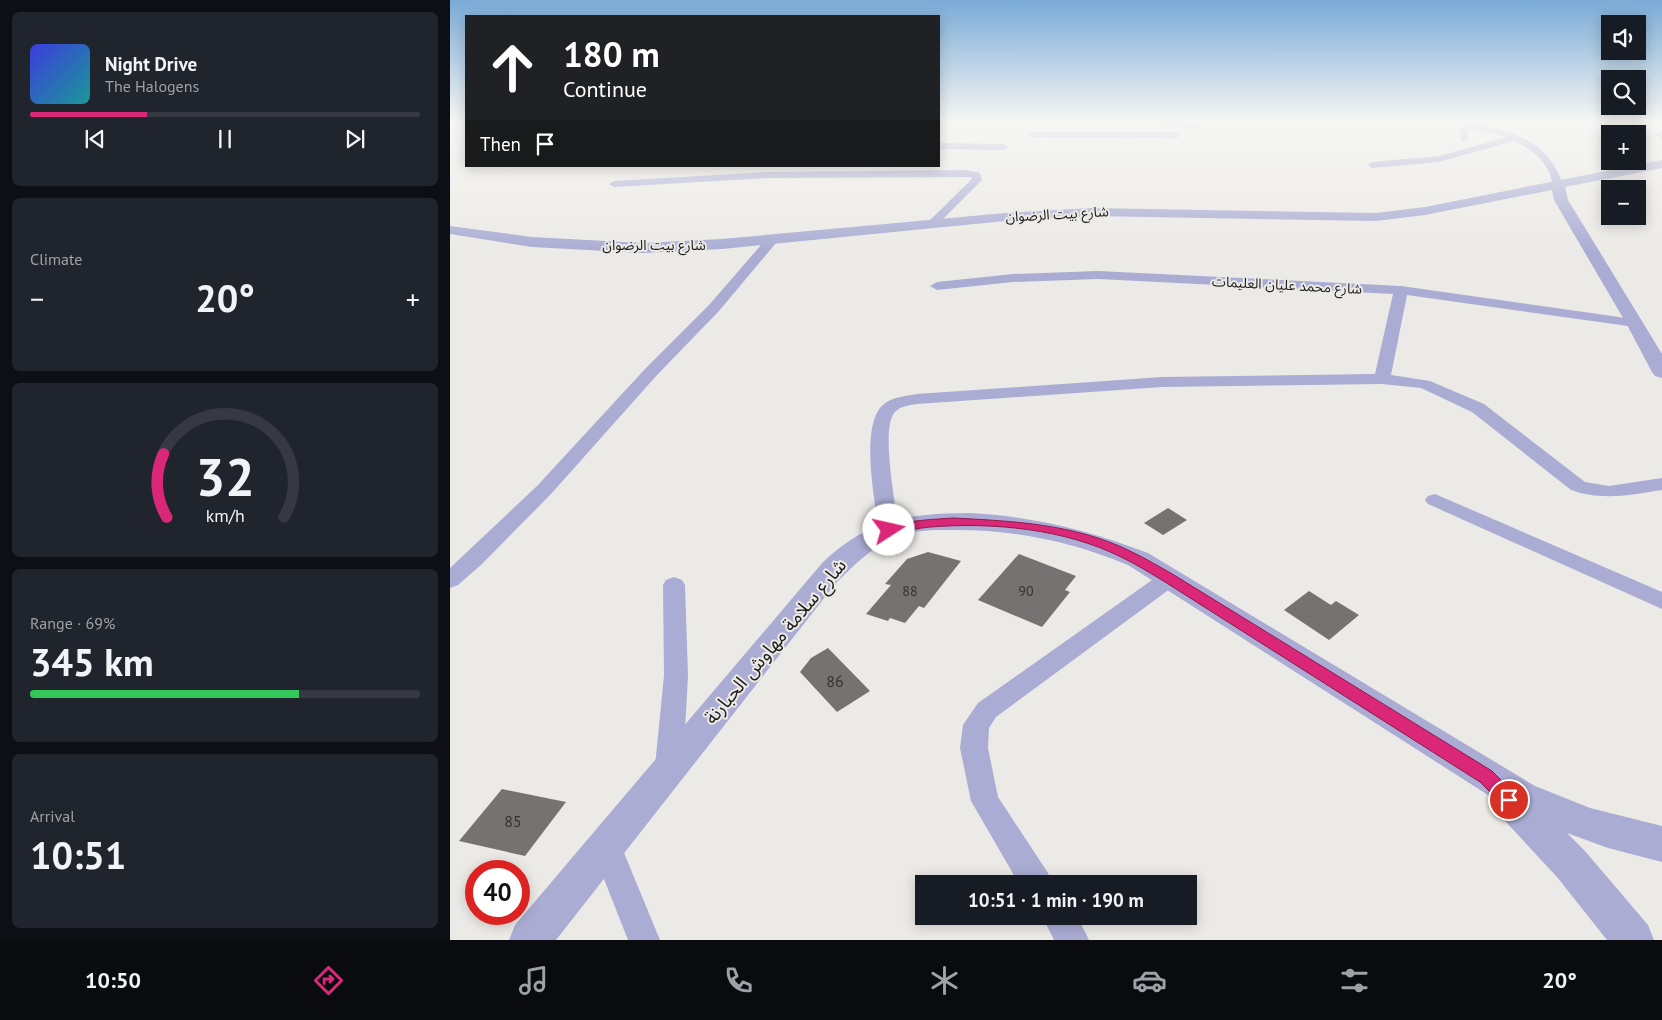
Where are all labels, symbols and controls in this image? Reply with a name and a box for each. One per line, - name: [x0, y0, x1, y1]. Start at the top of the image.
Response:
- map controls: [1601, 15, 1646, 225]
- button: sound: [1601, 15, 1646, 60]
- text: 180 m: [563, 31, 660, 77]
- icon: ahead: [480, 35, 545, 100]
- text: Night Drive: [105, 52, 197, 76]
- button: search: [1601, 70, 1646, 115]
- text: Continue: [563, 75, 647, 103]
- text: The Halogens: [105, 76, 199, 96]
- icon: previous: [81, 125, 109, 153]
- icon: pause: [211, 125, 239, 153]
- icon: next: [341, 125, 369, 153]
- button: +: [1601, 125, 1646, 170]
- icon: arrive: [531, 130, 559, 158]
- text: Then: [480, 132, 521, 156]
- button: −: [1601, 180, 1646, 225]
- street label: شارع بيت الرضوان: [1005, 202, 1109, 228]
- street label: شارع بيت الرضوان: [602, 236, 706, 256]
- text: Climate: [30, 249, 82, 269]
- street label: شارع محمد عليان العليمات: [1211, 272, 1362, 300]
- text: 20°: [195, 273, 255, 322]
- text: −: [30, 280, 44, 317]
- text: +: [406, 280, 420, 317]
- text: 32: [196, 443, 254, 510]
- position arrow: [862, 503, 914, 555]
- text: km/h: [205, 504, 245, 527]
- street label: شارع سلامة مهاوش الحبارنة: [699, 553, 853, 730]
- house number: 88: [902, 582, 918, 600]
- house number: 90: [1018, 582, 1034, 600]
- text: Range · 69%: [30, 613, 115, 633]
- text: 345 km: [30, 637, 154, 686]
- house number: 86: [826, 671, 844, 691]
- pin: [1488, 779, 1530, 821]
- icon: arrive: [1495, 786, 1523, 814]
- text: Arrival: [30, 806, 75, 826]
- house number: 85: [504, 811, 522, 831]
- text: 10:51: [30, 830, 126, 879]
- speed limit sign: 40: [465, 860, 530, 925]
- text: 10:51 · 1 min · 190 m: [968, 888, 1144, 912]
- icon: directions: [311, 963, 346, 998]
- icon: music: [516, 963, 551, 998]
- icon: phone: [721, 963, 756, 998]
- icon: climate: [927, 963, 962, 998]
- icon: car: [1132, 963, 1167, 998]
- icon: filters: [1337, 963, 1372, 998]
- text: 10:50: [85, 966, 141, 994]
- text: 20°: [1542, 966, 1577, 994]

